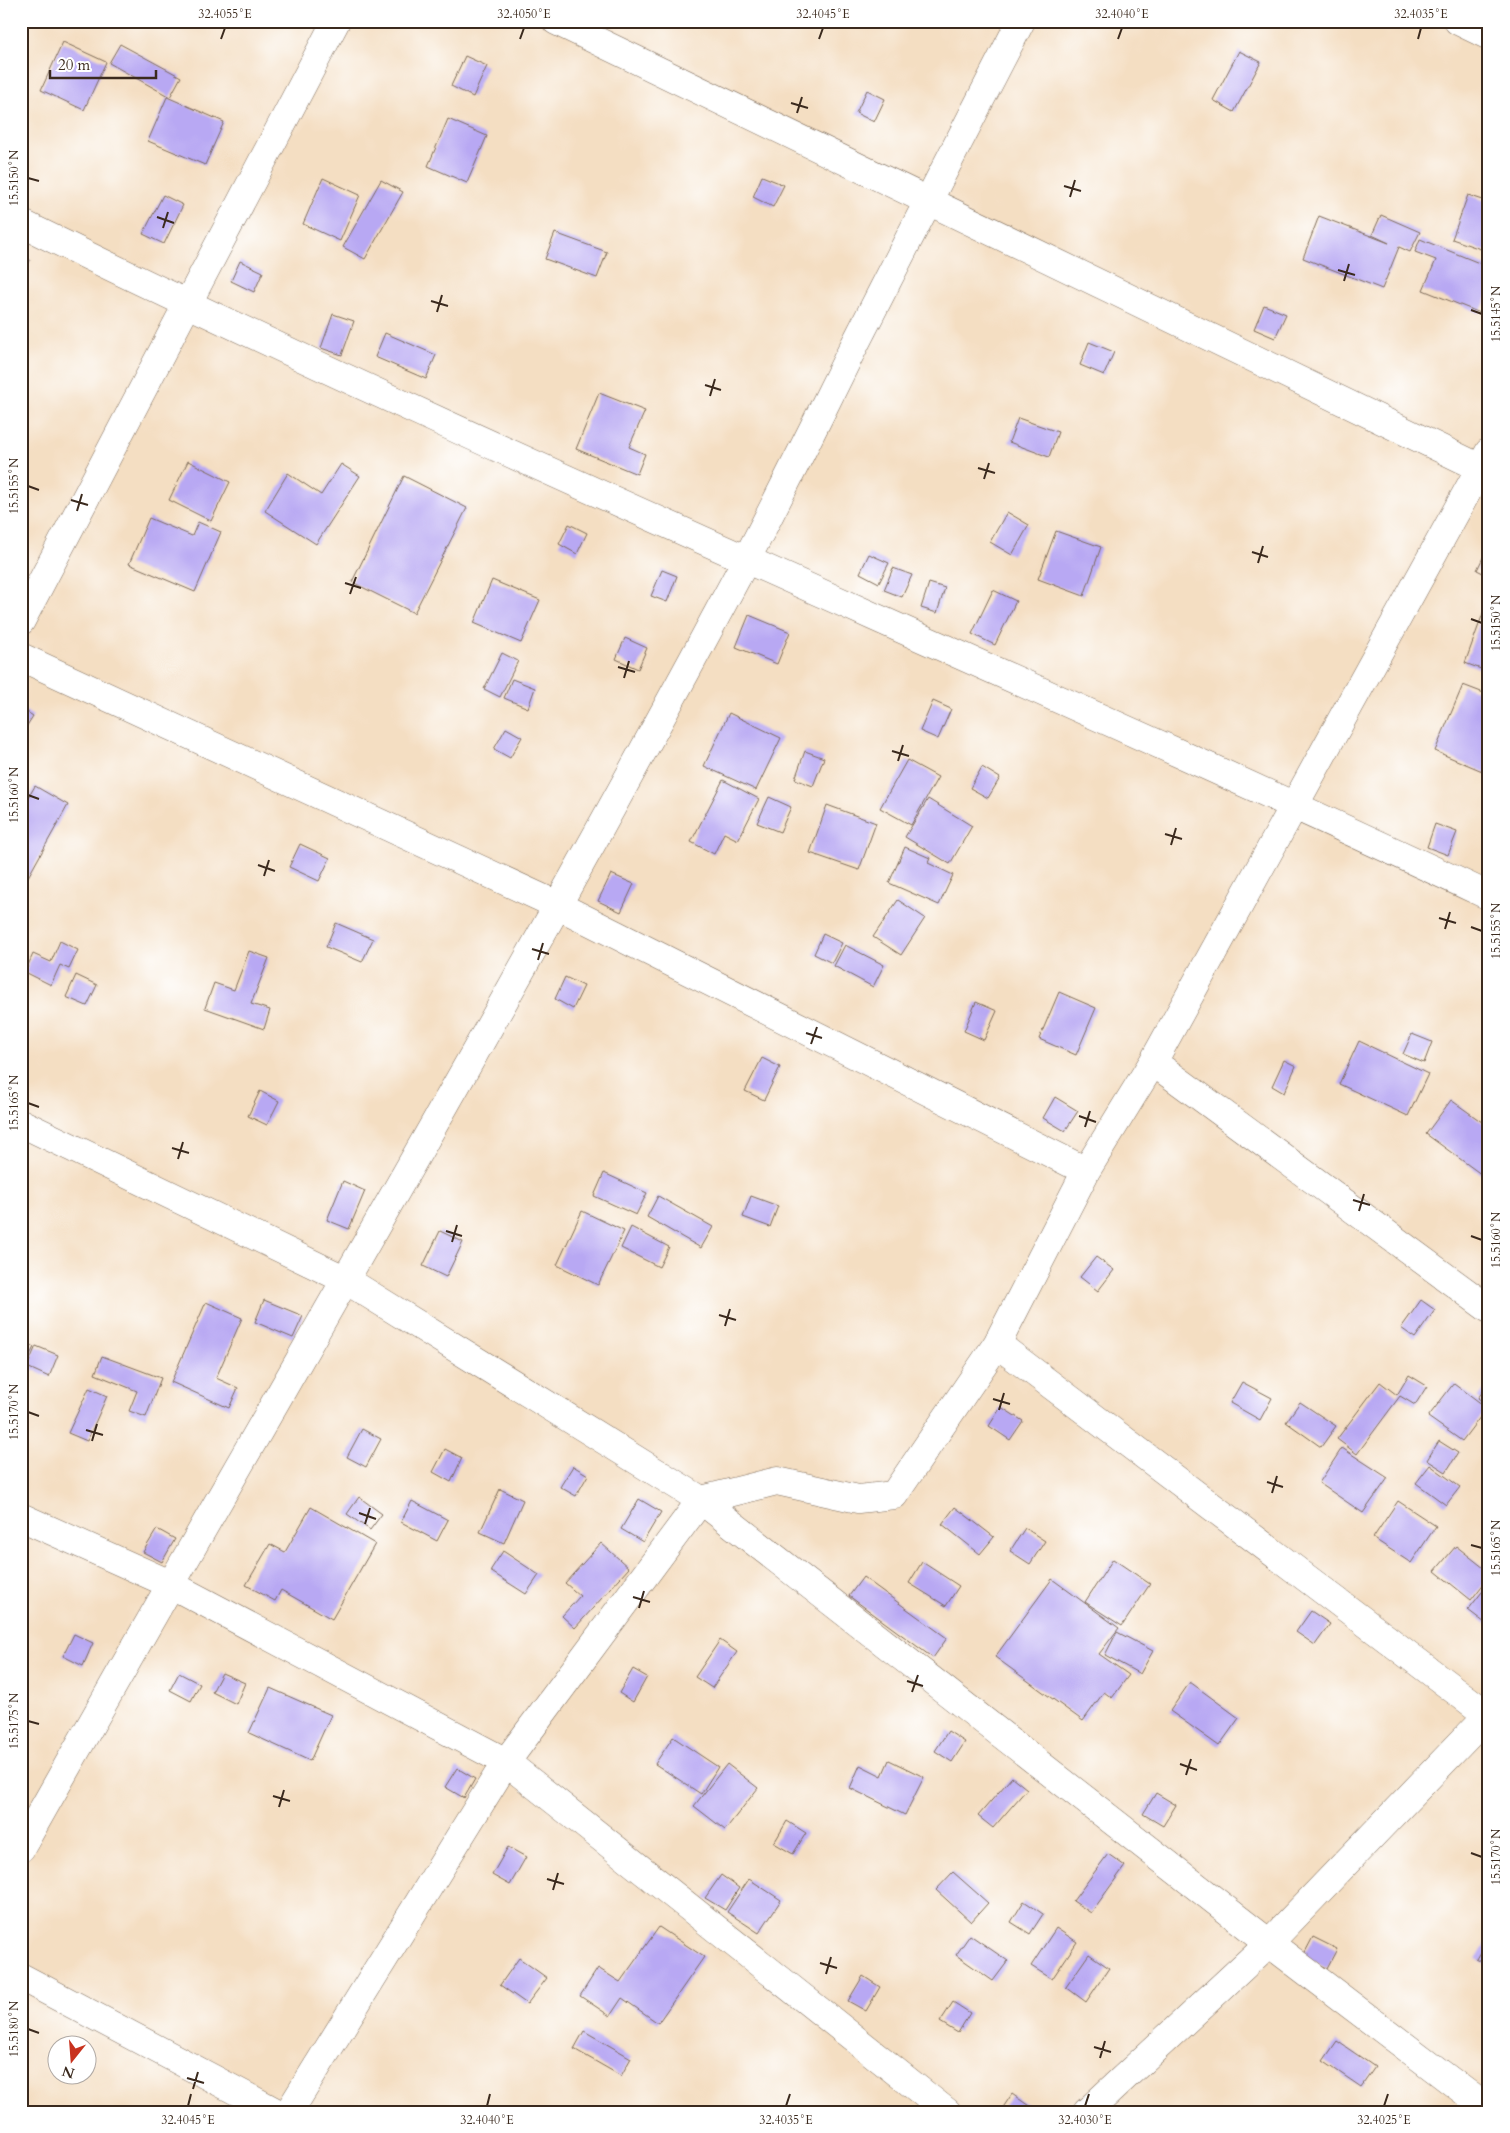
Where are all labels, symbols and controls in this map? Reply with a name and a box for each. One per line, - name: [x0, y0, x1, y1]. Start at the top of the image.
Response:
- text: 32.4055°E: [198, 6, 252, 22]
- text: 32.4050°E: [497, 6, 551, 22]
- text: 32.4045°E: [796, 6, 850, 22]
- text: 32.4040°E: [1095, 6, 1149, 22]
- text: 32.4035°E: [1394, 6, 1448, 22]
- scale bar: [50, 48, 156, 80]
- text: 20 m: [58, 55, 90, 75]
- text: 15.5150°N: [6, 149, 22, 206]
- text: 15.5145°N: [1488, 285, 1504, 342]
- text: 15.5155°N: [6, 457, 22, 514]
- text: 15.5150°N: [1488, 594, 1504, 651]
- text: 15.5160°N: [6, 766, 22, 823]
- text: 15.5155°N: [1488, 902, 1504, 959]
- text: 15.5165°N: [6, 1074, 22, 1131]
- text: 15.5160°N: [1488, 1211, 1504, 1268]
- text: 15.5170°N: [6, 1383, 22, 1440]
- text: 15.5165°N: [1488, 1519, 1504, 1576]
- text: 15.5175°N: [6, 1692, 22, 1749]
- text: 15.5170°N: [1488, 1828, 1504, 1885]
- text: 15.5180°N: [6, 2000, 22, 2057]
- north arrow: [48, 2036, 98, 2086]
- text: N: [60, 2061, 77, 2083]
- text: 32.4045°E: [161, 2112, 215, 2128]
- text: 32.4040°E: [460, 2112, 514, 2128]
- text: 32.4035°E: [759, 2112, 813, 2128]
- text: 32.4030°E: [1058, 2112, 1112, 2128]
- text: 32.4025°E: [1357, 2112, 1411, 2128]

